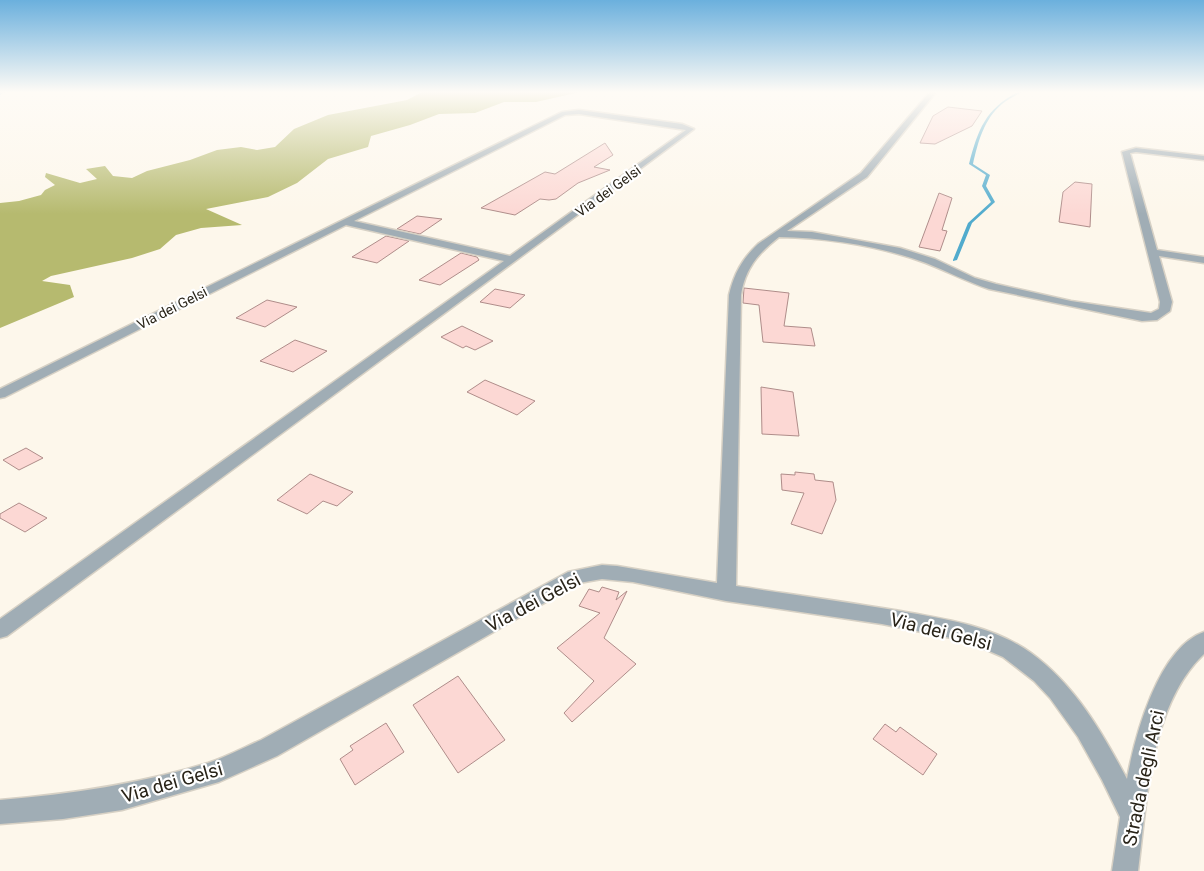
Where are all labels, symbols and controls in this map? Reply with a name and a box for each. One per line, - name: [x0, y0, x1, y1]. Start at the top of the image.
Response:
- street label: Via dei Gelsi: [572, 162, 644, 220]
- street label: Via dei Gelsi: [134, 283, 210, 333]
- street label: Via dei Gelsi: [482, 568, 585, 637]
- street label: Via dei Gelsi: [888, 608, 994, 655]
- street label: Strada degli Arci: [1118, 708, 1169, 848]
- street label: Via dei Gelsi: [119, 757, 225, 808]

